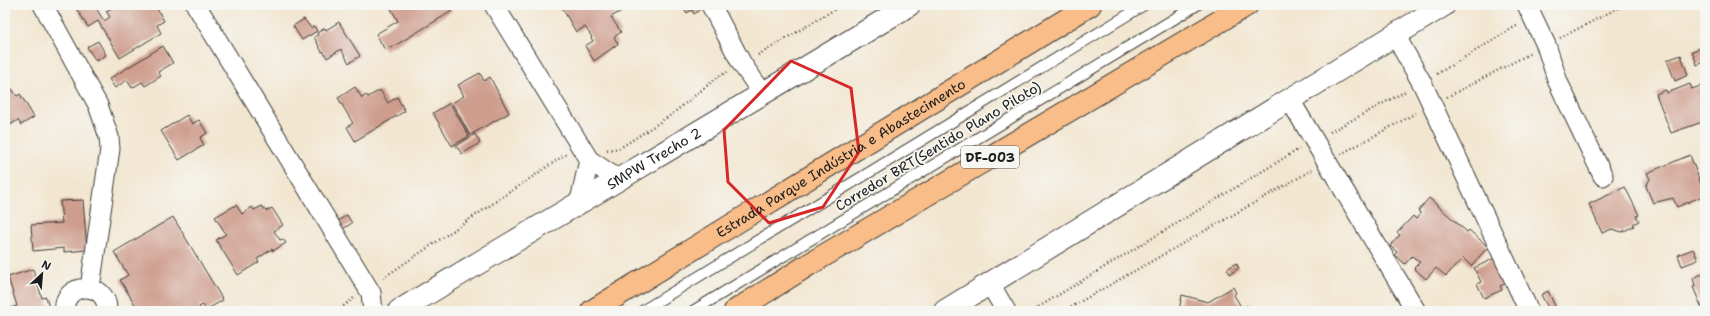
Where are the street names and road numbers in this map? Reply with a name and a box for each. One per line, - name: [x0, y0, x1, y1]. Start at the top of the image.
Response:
- street label: Estrada Parque Indústria e Abastecimento: [713, 75, 969, 242]
- street label: Corredor BRT(Sentido Plano Piloto): [832, 77, 1044, 215]
- street label: SMPW Trecho 2: [603, 123, 704, 194]
- road number: DF-003: [961, 146, 1019, 168]

